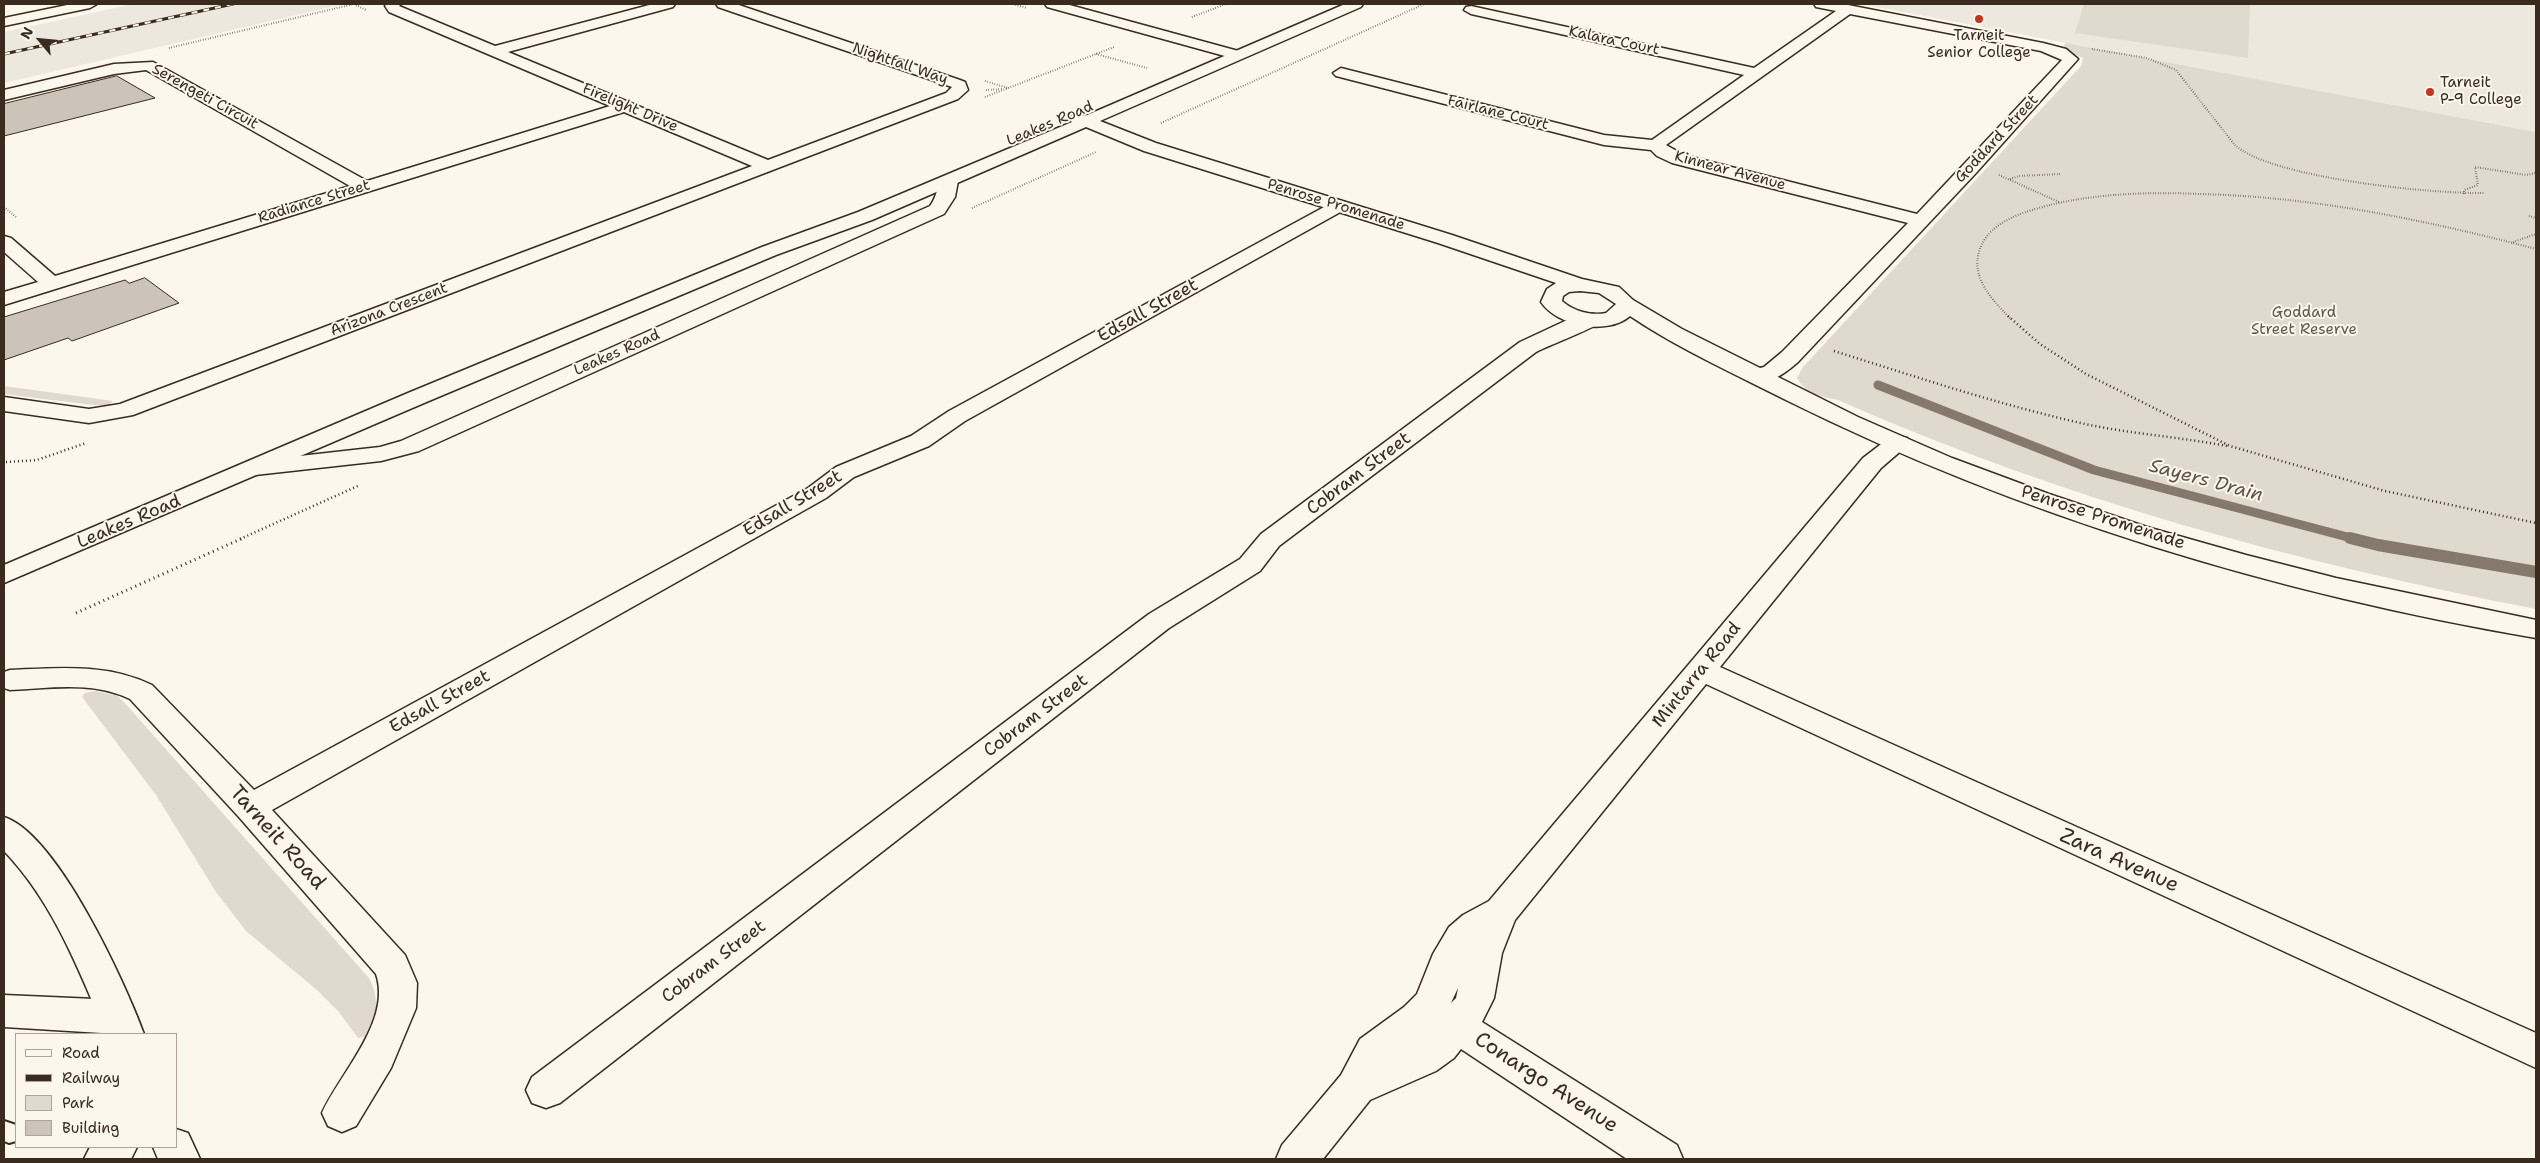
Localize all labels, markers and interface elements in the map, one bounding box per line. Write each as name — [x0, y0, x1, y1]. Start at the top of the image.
marker: Tarneit Senior College — [1973, 13, 1985, 25]
north arrow — [15, 15, 65, 65]
street label: Kalara Court — [1567, 23, 1661, 59]
text: N — [16, 24, 37, 42]
place label: Tarneit Senior College — [1927, 27, 2031, 62]
street label: Nightfall Way — [850, 39, 950, 89]
street label: Serengeti Circuit — [149, 60, 261, 134]
place label: Tarneit P-9 College — [2440, 74, 2522, 109]
street label: Firelight Drive — [580, 80, 680, 136]
marker: Tarneit P-9 College — [2424, 86, 2436, 98]
street label: Goddard Street — [1952, 91, 2042, 187]
street label: Fairlane Court — [1445, 92, 1551, 134]
street label: Leakes Road — [1004, 98, 1096, 150]
street label: Kinnear Avenue — [1672, 148, 1788, 194]
street label: Radiance Street — [256, 176, 372, 228]
street label: Penrose Promenade — [1265, 176, 1407, 234]
street label: Edsall Street — [1094, 275, 1202, 347]
street label: Arizona Crescent — [328, 279, 450, 341]
park label: Goddard Street Reserve — [2251, 304, 2357, 339]
street label: Leakes Road — [571, 326, 663, 380]
street label: Cobram Street — [1303, 428, 1415, 520]
water label: Sayers Drain — [2147, 455, 2265, 507]
street label: Edsall Street — [740, 466, 846, 542]
street label: Penrose Promenade — [2018, 481, 2188, 555]
street label: Leakes Road — [74, 490, 184, 554]
street label: Mintarra Road — [1648, 618, 1746, 732]
street label: Edsall Street — [386, 666, 494, 738]
street label: Cobram Street — [980, 670, 1092, 762]
street label: Tarneit Road — [224, 781, 330, 895]
street label: Zara Avenue — [2056, 824, 2182, 898]
street label: Cobram Street — [658, 916, 770, 1008]
street label: Conargo Avenue — [1469, 1027, 1623, 1139]
legend — [15, 1033, 178, 1148]
text: Road — [62, 1043, 100, 1063]
text: Railway — [62, 1068, 120, 1088]
text: Park — [62, 1093, 94, 1113]
text: Building — [62, 1118, 119, 1138]

